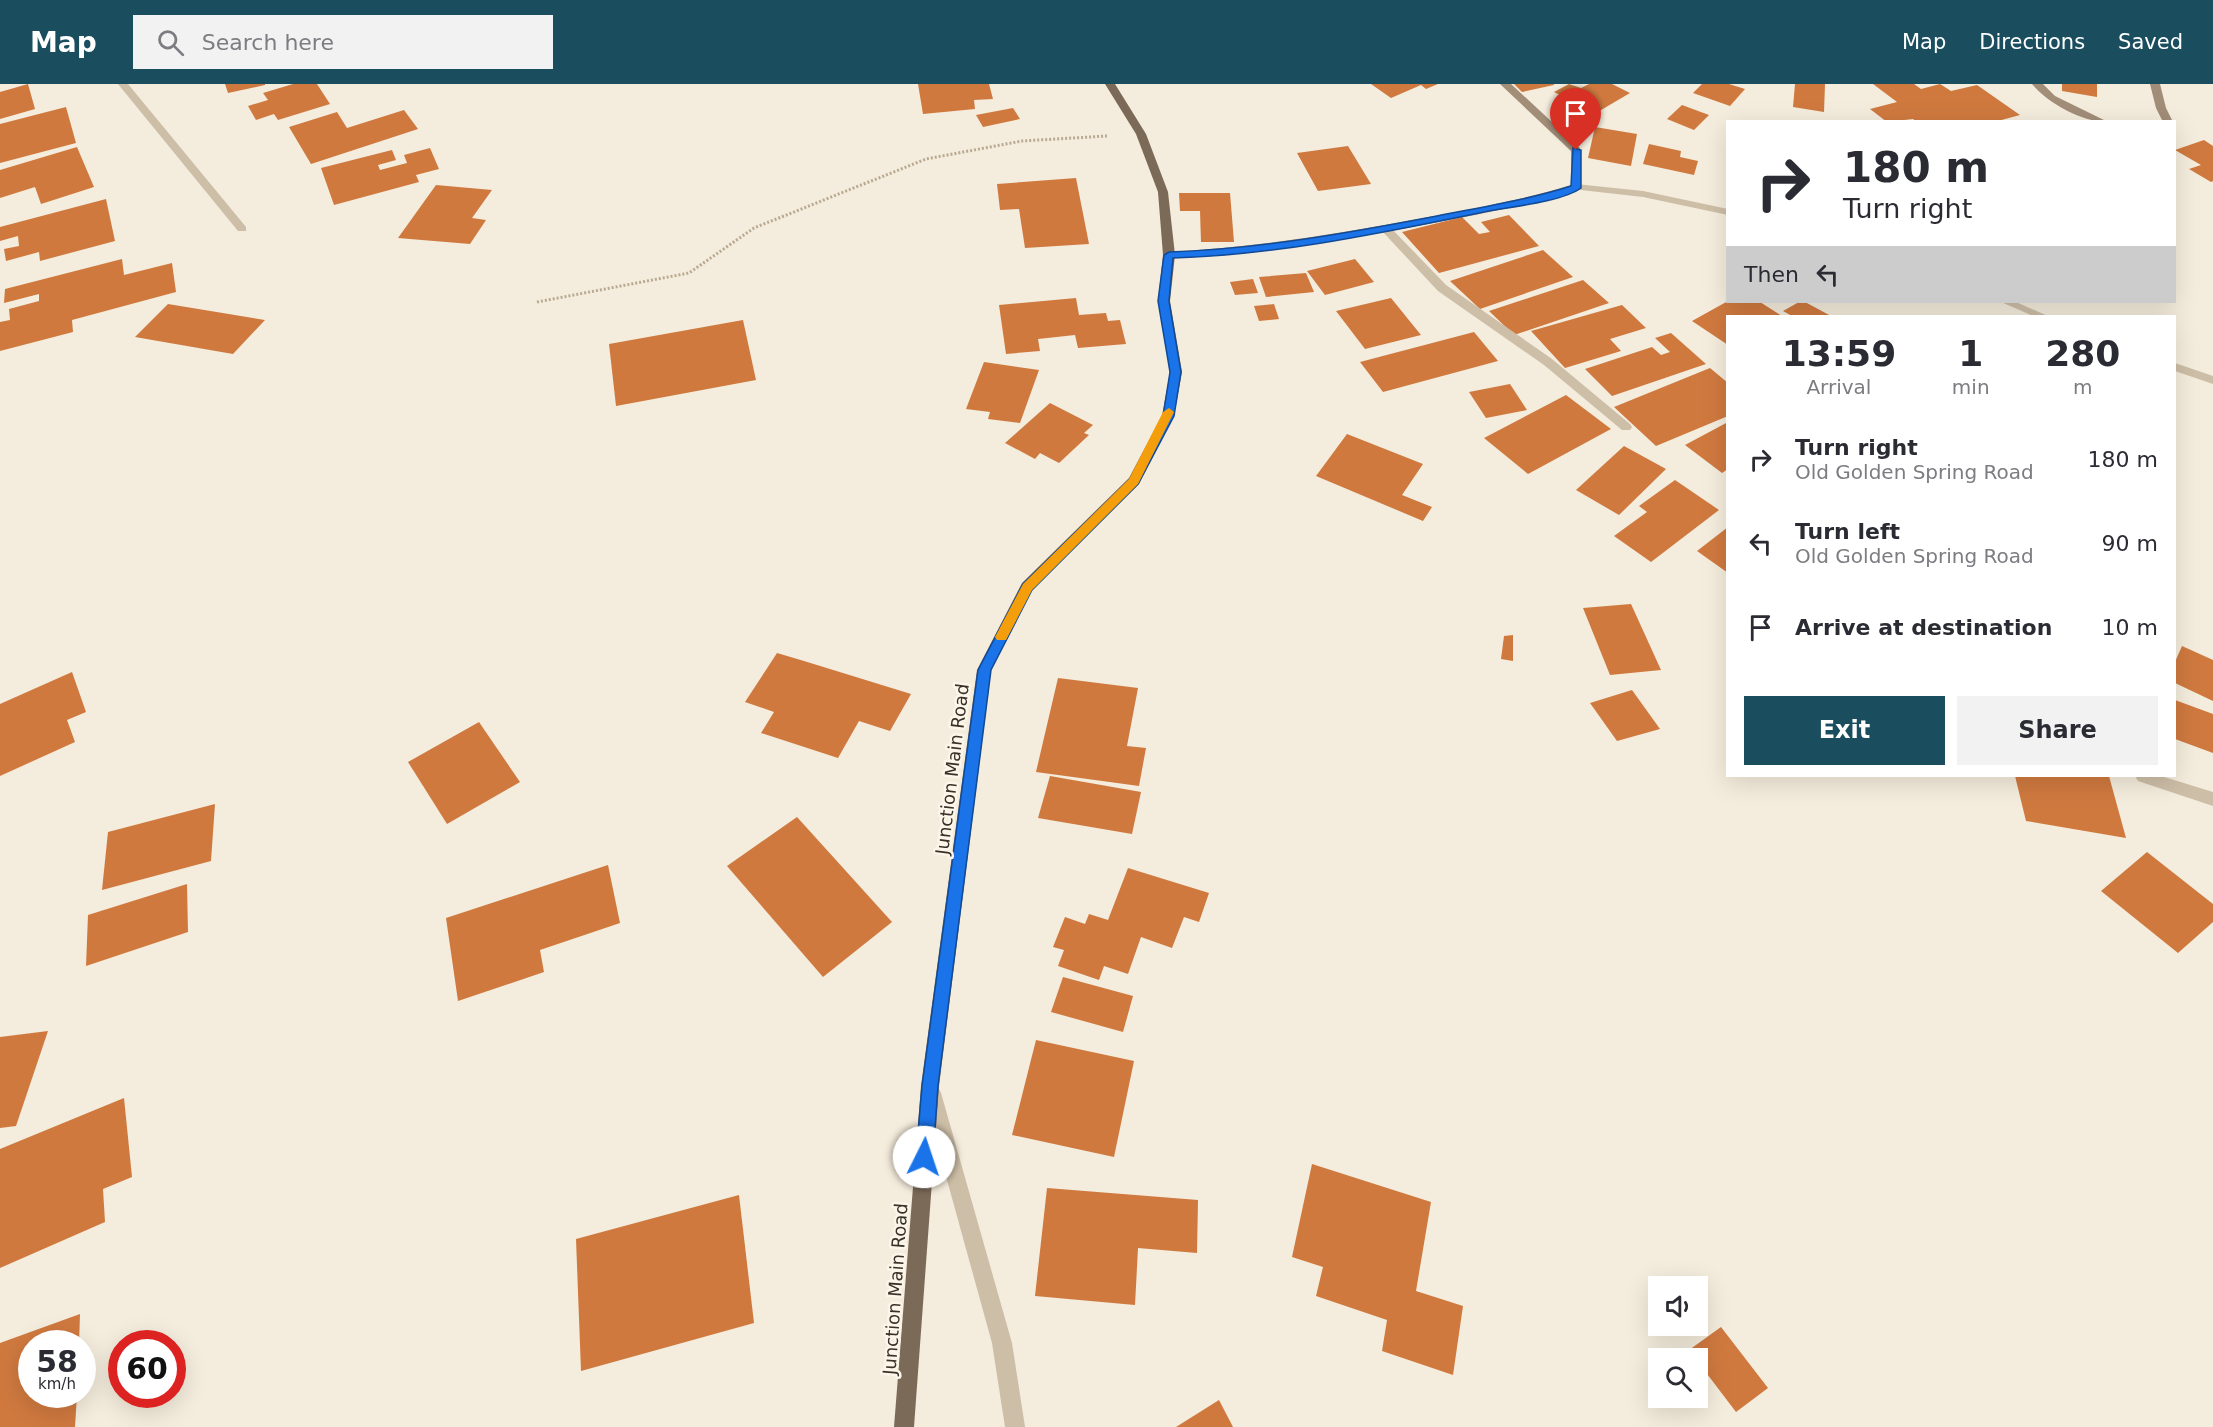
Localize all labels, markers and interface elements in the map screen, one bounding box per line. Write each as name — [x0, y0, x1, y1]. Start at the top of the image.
search box — [133, 15, 553, 69]
text: Map — [30, 26, 97, 59]
icon: search — [154, 26, 187, 59]
text: Search here — [202, 30, 334, 55]
text: Map — [1902, 30, 1946, 54]
text: Directions — [1979, 30, 2085, 54]
text: Saved — [2118, 30, 2183, 54]
pin — [1550, 88, 1601, 150]
icon: arrive — [1559, 97, 1592, 130]
text: 180 m — [1843, 143, 1989, 192]
icon: right — [1744, 144, 1822, 222]
text: Turn right — [1843, 193, 1972, 224]
icon: left — [1811, 258, 1844, 291]
text: Then — [1744, 262, 1799, 287]
text: 13:59 — [1782, 333, 1896, 374]
text: 1 — [1958, 333, 1983, 374]
text: 280 — [2045, 333, 2120, 374]
text: Arrival — [1806, 375, 1871, 399]
text: min — [1952, 375, 1990, 399]
text: m — [2073, 375, 2093, 399]
text: Turn right — [1795, 435, 1918, 460]
icon: right — [1744, 443, 1777, 476]
text: 180 m — [2088, 447, 2158, 472]
text: Old Golden Spring Road — [1795, 460, 2034, 484]
text: Turn left — [1795, 519, 1900, 544]
icon: left — [1744, 527, 1777, 560]
text: 90 m — [2102, 531, 2158, 556]
text: Old Golden Spring Road — [1795, 544, 2034, 568]
icon: arrive — [1744, 611, 1777, 644]
text: Arrive at destination — [1795, 615, 2052, 640]
text: 10 m — [2102, 615, 2158, 640]
street label: Junction Main Road — [931, 682, 973, 857]
button: Exit — [1744, 696, 1945, 765]
button: Share — [1957, 696, 2158, 765]
position arrow — [892, 1125, 956, 1189]
street label: Junction Main Road — [878, 1202, 911, 1377]
map controls — [1648, 1276, 1708, 1408]
button: sound — [1648, 1276, 1708, 1336]
speed limit sign: 60 — [108, 1330, 186, 1408]
text: 58 — [36, 1344, 78, 1379]
button: search — [1648, 1348, 1708, 1408]
text: km/h — [38, 1375, 76, 1393]

